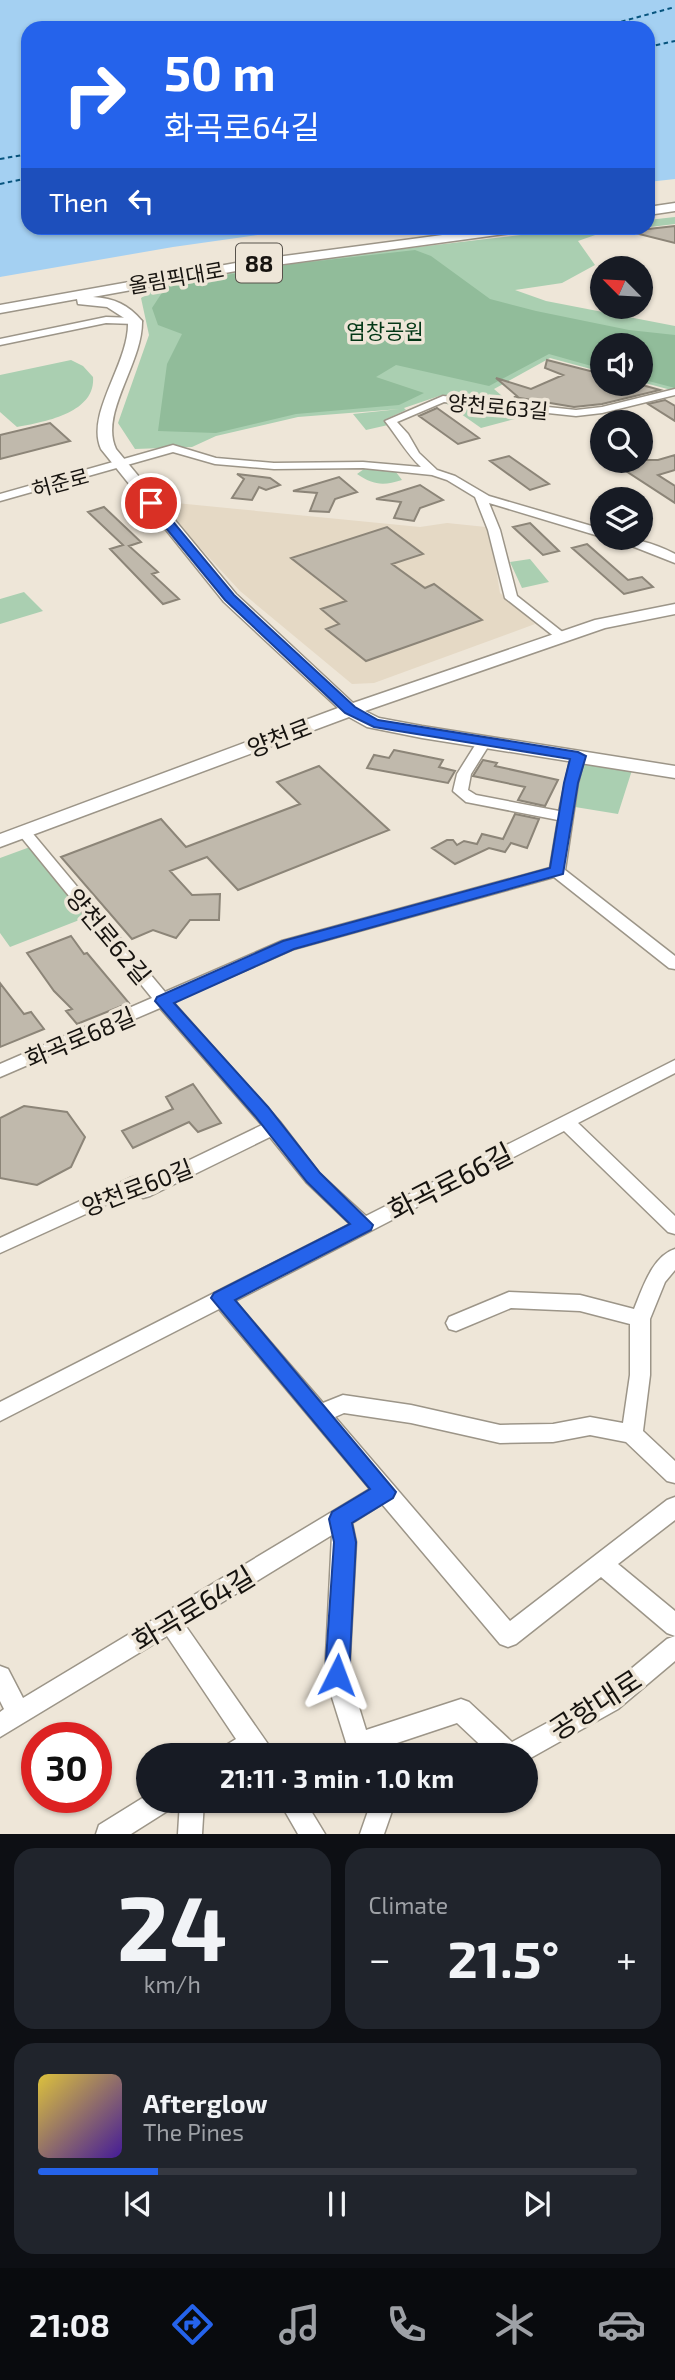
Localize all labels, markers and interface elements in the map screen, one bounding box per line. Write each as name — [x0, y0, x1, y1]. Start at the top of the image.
text: 50 m — [164, 42, 276, 101]
icon: right — [49, 49, 140, 140]
text: 화곡로64길 — [164, 107, 320, 145]
icon: left — [122, 182, 160, 220]
text: Then — [49, 186, 108, 217]
road number: 88 — [236, 244, 282, 282]
street label: 올림픽대로 — [126, 256, 226, 298]
north arrow — [590, 256, 653, 318]
map controls — [590, 256, 653, 550]
park label: 염창공원 — [346, 318, 424, 343]
button: sound — [590, 333, 653, 396]
street label: 양천로63길 — [447, 389, 549, 423]
button: search — [590, 410, 653, 473]
street label: 허준로 — [29, 462, 91, 502]
pin — [121, 473, 181, 533]
icon: arrive — [132, 484, 170, 522]
button: layers — [590, 487, 653, 550]
street label: 양천로 — [243, 712, 315, 762]
street label: 양천로62길 — [61, 882, 157, 990]
street label: 화곡로68길 — [21, 1001, 139, 1073]
street label: 화곡로66길 — [382, 1135, 518, 1227]
street label: 양천로60길 — [77, 1153, 197, 1221]
street label: 화곡로64길 — [126, 1558, 260, 1658]
position arrow — [300, 1638, 374, 1712]
street label: 공항대로 — [543, 1662, 647, 1746]
speed limit sign: 30 — [21, 1722, 112, 1813]
text: 21:11 · 3 min · 1.0 km — [220, 1762, 454, 1793]
text: 24 — [117, 1870, 228, 1979]
text: Climate — [369, 1891, 448, 1919]
text: 21.5° — [447, 1926, 559, 1988]
text: − — [369, 1935, 391, 1981]
text: + — [616, 1935, 637, 1981]
text: km/h — [144, 1970, 201, 1998]
text: Afterglow — [143, 2087, 268, 2118]
text: The Pines — [143, 2118, 244, 2146]
icon: previous — [119, 2185, 157, 2223]
icon: pause — [318, 2185, 356, 2223]
icon: next — [518, 2185, 556, 2223]
icon: directions — [168, 2300, 217, 2349]
icon: music — [275, 2300, 324, 2349]
icon: phone — [382, 2300, 431, 2349]
icon: climate — [490, 2300, 539, 2349]
icon: car — [597, 2300, 646, 2349]
text: 21:08 — [29, 2305, 110, 2343]

